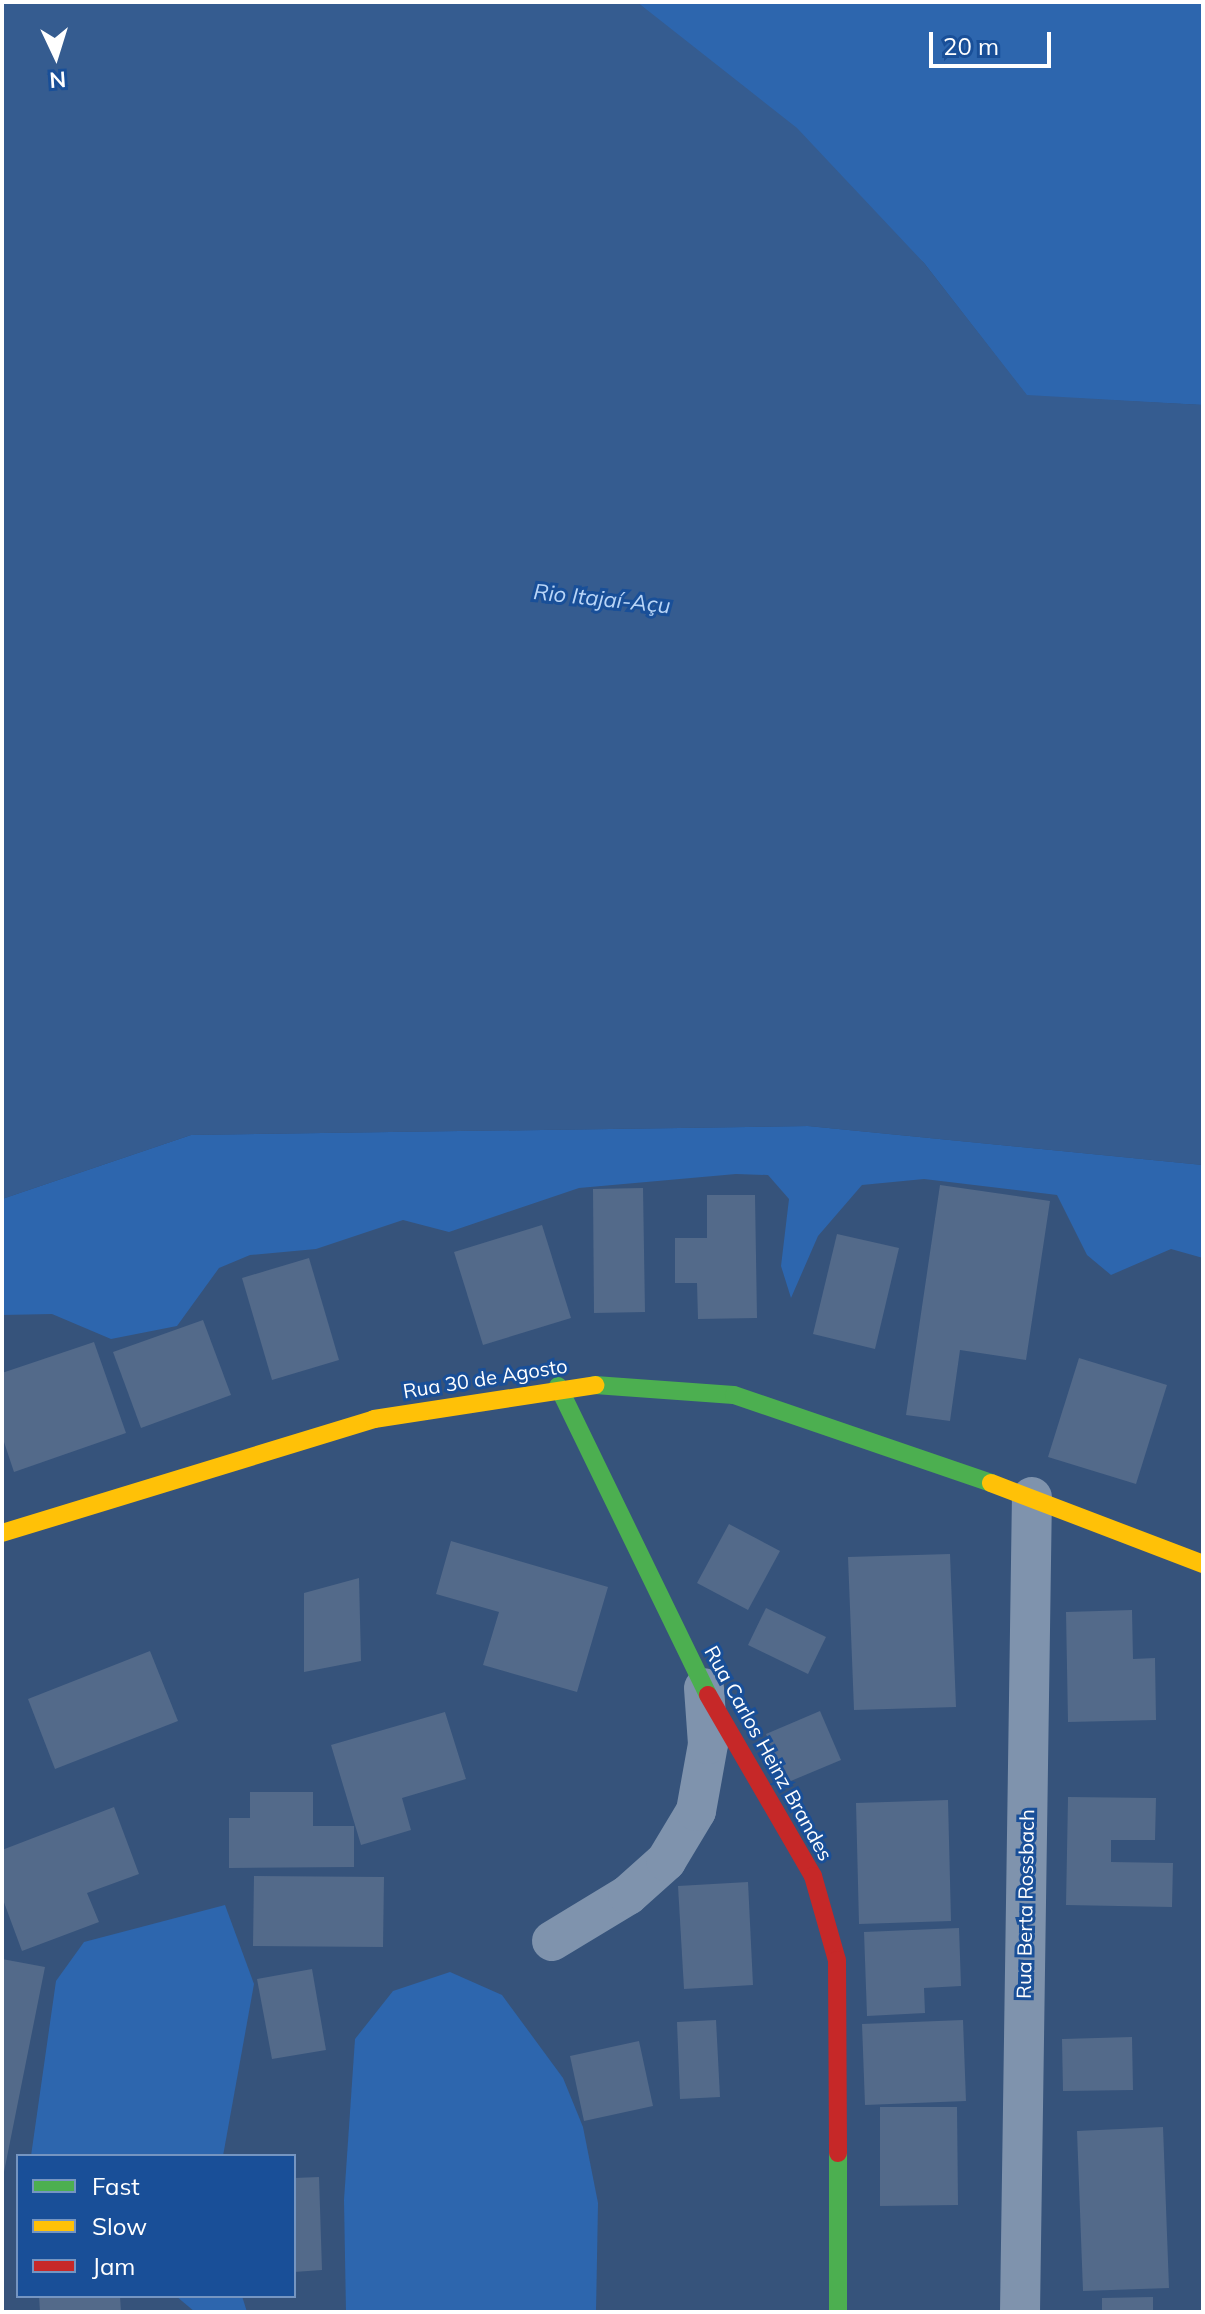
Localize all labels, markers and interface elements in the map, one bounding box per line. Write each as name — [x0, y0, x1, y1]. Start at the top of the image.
north arrow — [16, 16, 96, 96]
scale bar — [933, 16, 1055, 66]
text: 20 m — [943, 31, 999, 61]
text: N — [48, 65, 67, 94]
water label: Rio Itajaí-Açu — [532, 579, 672, 619]
street label: Rua 30 de Agosto — [401, 1353, 569, 1403]
street label: Rua Carlos Heinz Brandes — [700, 1641, 838, 1865]
street label: Rua Berta Rossbach — [1011, 1809, 1039, 1999]
legend — [16, 2154, 296, 2298]
text: Fast — [92, 2171, 140, 2201]
text: Slow — [92, 2211, 147, 2241]
text: Jam — [92, 2251, 135, 2281]

